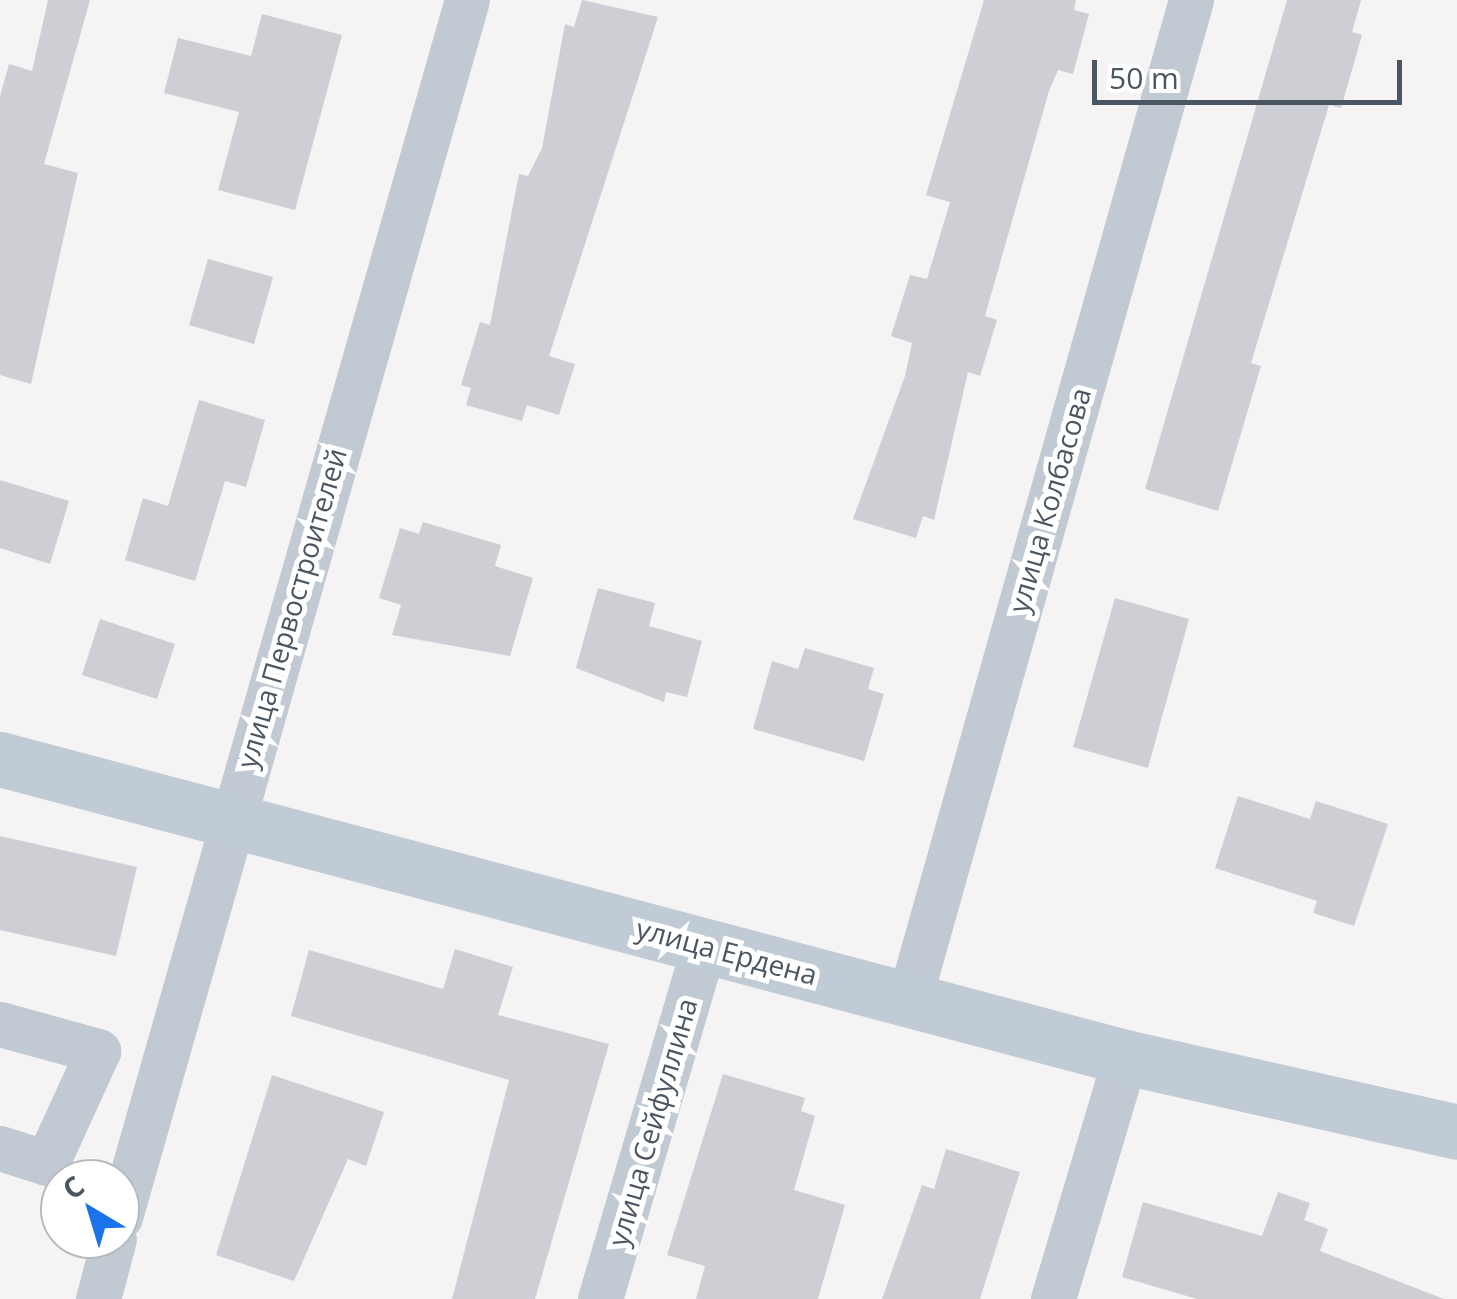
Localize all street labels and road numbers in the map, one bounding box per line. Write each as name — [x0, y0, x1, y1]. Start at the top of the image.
street label: улица Колбасова — [1001, 384, 1097, 616]
street label: улица Первостроителей — [229, 444, 353, 772]
street label: улица Ердена — [633, 911, 821, 991]
street label: улица Сейфуллина — [600, 994, 704, 1250]

